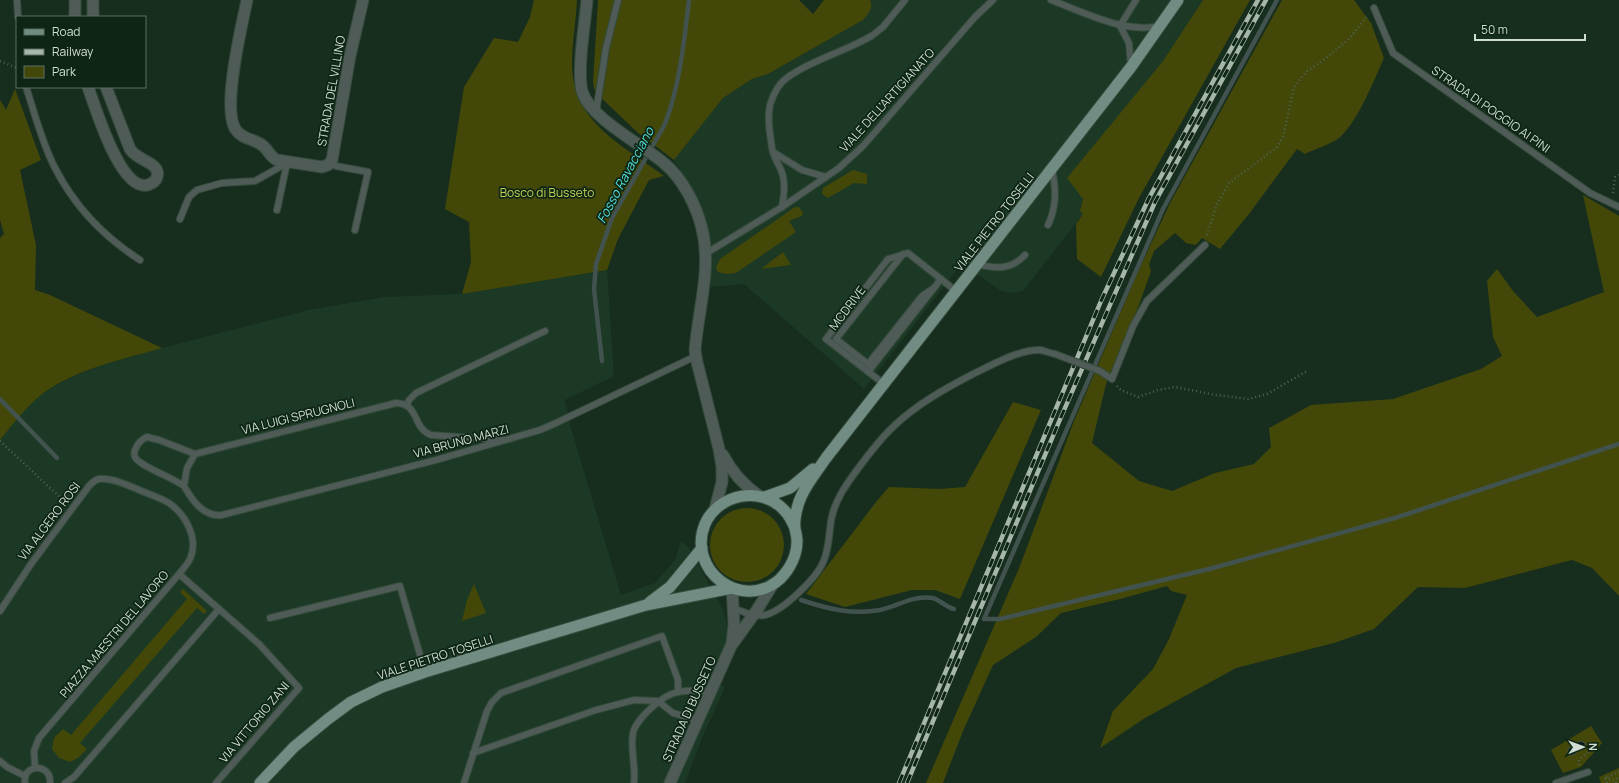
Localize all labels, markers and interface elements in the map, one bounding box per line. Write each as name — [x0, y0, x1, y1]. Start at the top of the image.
legend — [16, 16, 146, 88]
scale bar — [1475, 16, 1585, 42]
text: 50 m — [1481, 21, 1508, 38]
text: Road — [52, 23, 80, 40]
street label: STRADA DEL VILLINO — [313, 34, 349, 148]
text: Railway — [52, 43, 94, 60]
street label: VIALE DELL'ARTIGIANATO — [836, 44, 939, 156]
street label: STRADA DI POGGIO AI PINI — [1428, 61, 1554, 157]
text: Park — [52, 63, 77, 80]
water label: Fosso Ravacciano — [592, 123, 658, 226]
street label: VIALE PIETRO TOSELLI — [950, 169, 1038, 275]
park label: Bosco di Busseto — [500, 184, 594, 201]
street label: MCDRIVE — [825, 282, 869, 334]
street label: VIA LUIGI SPRUGNOLI — [240, 394, 356, 438]
street label: VIA BRUNO MARZI — [411, 420, 511, 462]
street label: VIA ALGERO ROSI — [14, 478, 84, 564]
street label: PIAZZA MAESTRI DEL LAVORO — [56, 566, 173, 701]
street label: VIALE PIETRO TOSELLI — [375, 630, 495, 684]
street label: STRADA DI BUSSETO — [658, 653, 720, 764]
street label: VIA VITTORIO ZANI — [215, 678, 293, 766]
north arrow — [1563, 727, 1603, 767]
text: N — [1586, 743, 1601, 751]

